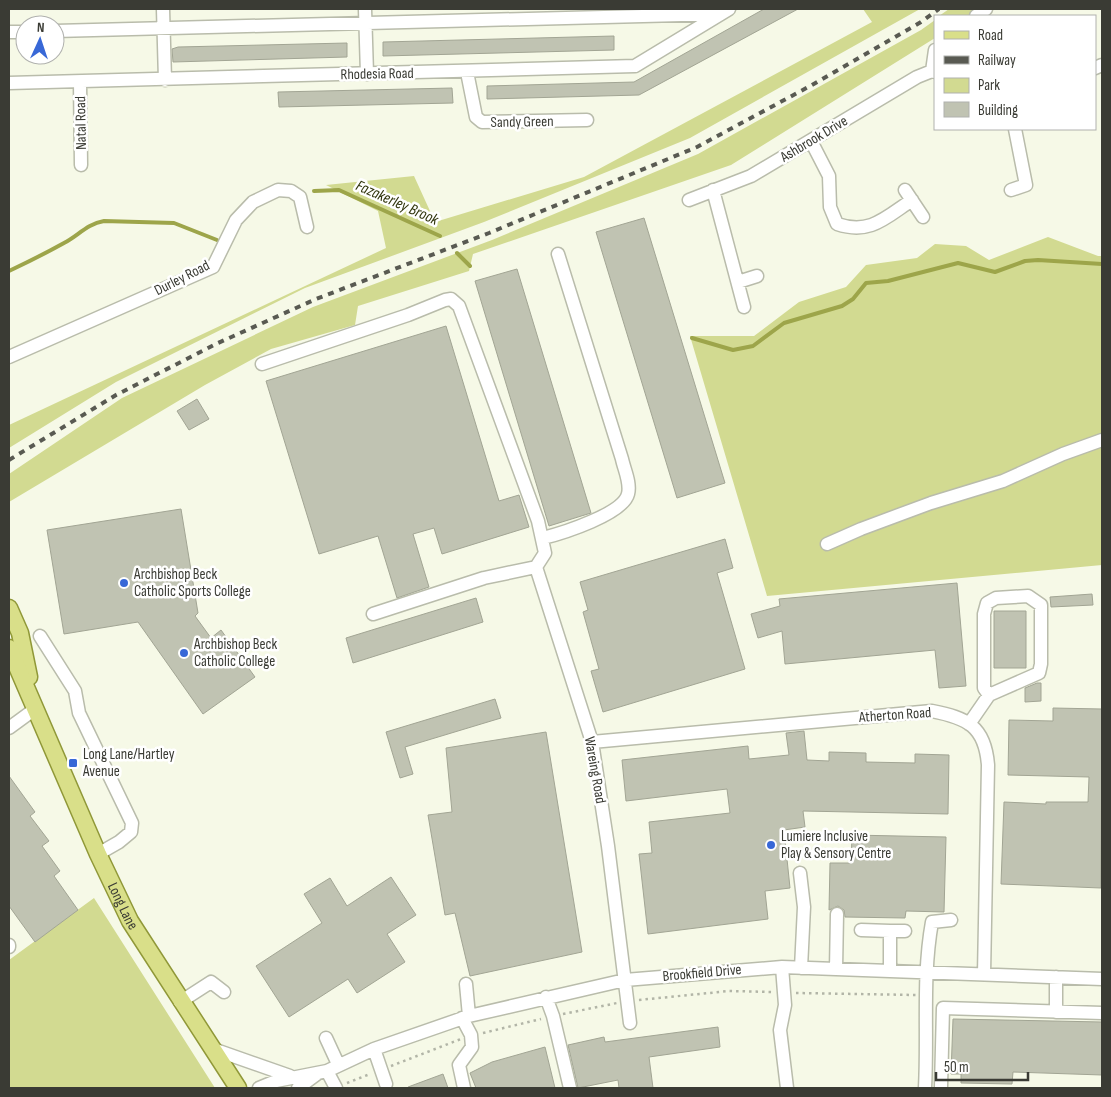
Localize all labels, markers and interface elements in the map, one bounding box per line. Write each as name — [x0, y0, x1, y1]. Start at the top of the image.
north arrow — [15, 15, 65, 65]
legend — [934, 15, 1096, 130]
text: N — [36, 19, 45, 36]
text: Road — [978, 26, 1003, 45]
text: Railway — [978, 51, 1016, 70]
street label: Rhodesia Road — [340, 64, 414, 84]
text: Park — [978, 76, 1000, 95]
street label: Natal Road — [71, 96, 91, 150]
text: Building — [978, 101, 1018, 120]
street label: Ashbrook Drive — [776, 111, 851, 167]
street label: Sandy Green — [490, 112, 554, 132]
water label: Fazakerley Brook — [353, 176, 442, 230]
street label: Durley Road — [151, 256, 213, 300]
place label: Archbishop Beck Catholic Sports College — [133, 565, 251, 601]
marker: Archbishop Beck Catholic Sports College — [118, 577, 130, 589]
place label: Archbishop Beck Catholic College — [193, 635, 278, 671]
marker: Archbishop Beck Catholic College — [178, 647, 190, 659]
street label: Atherton Road — [857, 703, 932, 727]
street label: Wareing Road — [580, 735, 610, 805]
place label: Long Lane/Hartley Avenue — [82, 745, 175, 781]
marker: Long Lane/Hartley Avenue — [67, 757, 79, 769]
place label: Lumiere Inclusive Play & Sensory Centre — [781, 827, 891, 863]
marker: Lumiere Inclusive Play & Sensory Centre — [765, 839, 777, 851]
street label: Long Lane — [103, 879, 143, 933]
street label: Brookfield Drive — [662, 960, 742, 986]
scale bar — [936, 1050, 1028, 1082]
text: 50 m — [944, 1058, 969, 1077]

